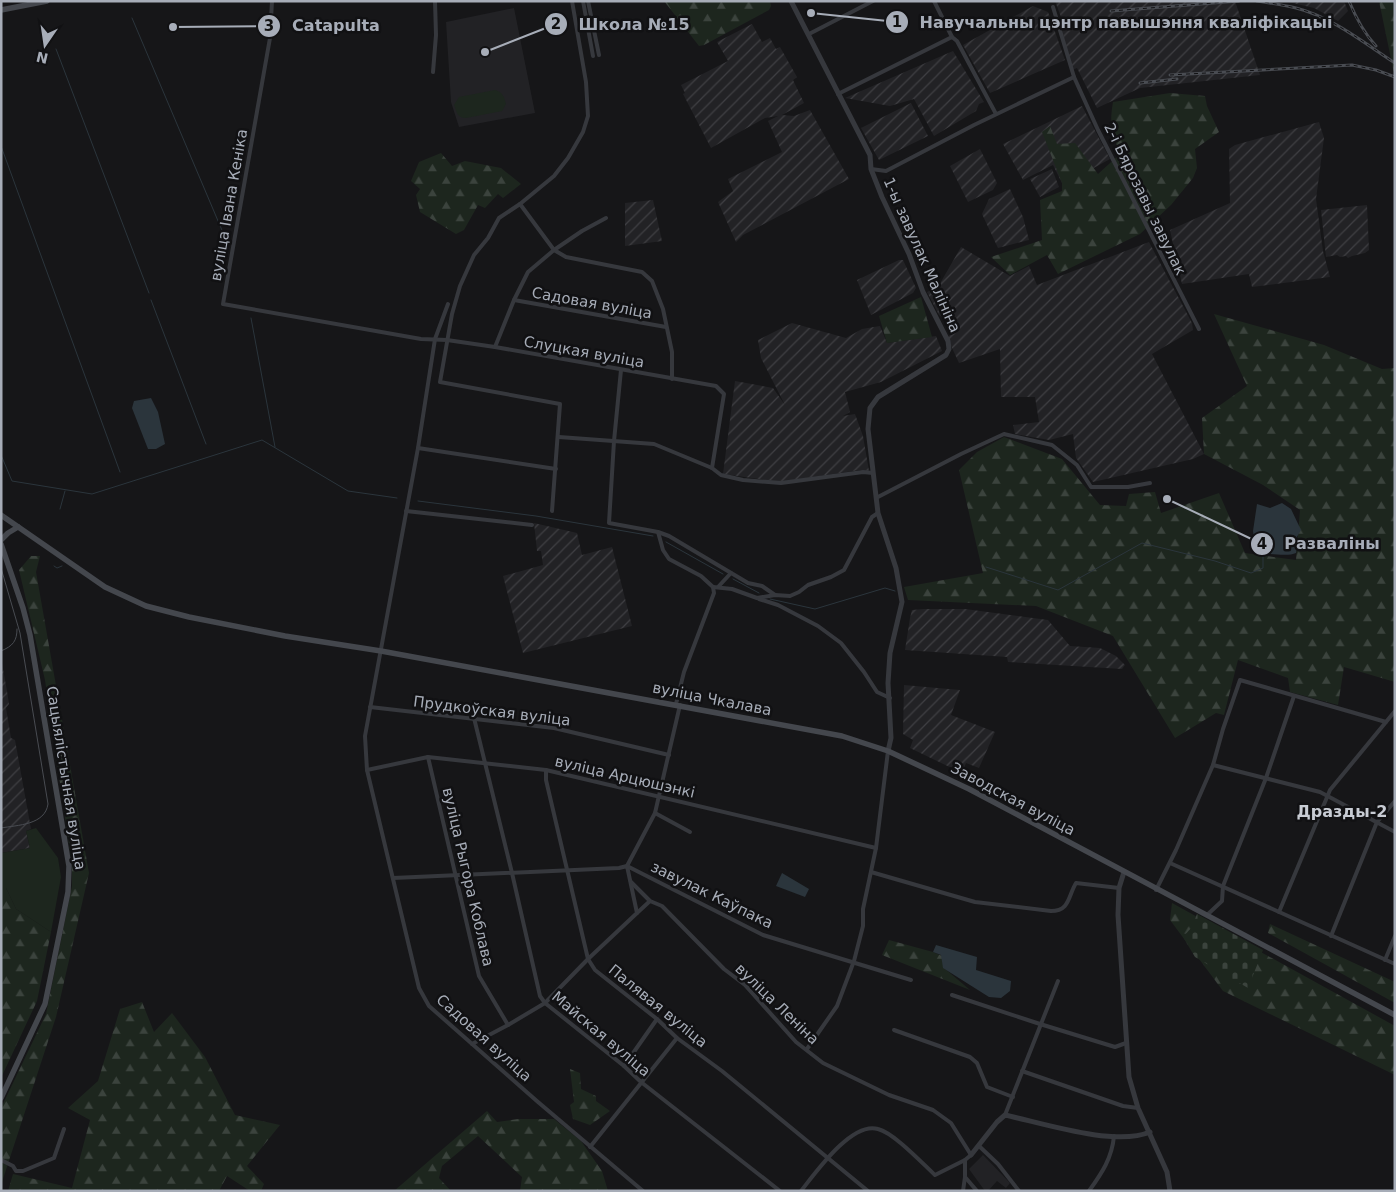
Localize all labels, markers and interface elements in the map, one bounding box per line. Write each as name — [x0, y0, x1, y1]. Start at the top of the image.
callout: Навучальны цэнтр павышэння кваліфікацыі — [885, 6, 1343, 37]
callout: Школа №15 — [544, 9, 700, 40]
callout: Catapulta — [257, 10, 390, 41]
text: 1 — [892, 13, 902, 31]
text: Навучальны цэнтр павышэння кваліфікацыі — [920, 13, 1332, 32]
text: 2 — [551, 15, 561, 33]
text: Школа №15 — [578, 15, 690, 34]
text: Catapulta — [292, 16, 380, 35]
text: 3 — [264, 17, 274, 35]
north arrow — [20, 20, 70, 70]
text: N — [35, 49, 50, 67]
street label: 2-і Бярозавы завулак — [1100, 120, 1190, 278]
street label: вуліца Івана Кеніка — [207, 128, 251, 282]
street label: 1-ы завулак Малініна — [880, 175, 964, 335]
street label: Садовая вуліца — [530, 284, 654, 322]
street label: Слуцкая вуліца — [522, 333, 646, 371]
callout: Разваліны — [1249, 528, 1390, 559]
text: Разваліны — [1284, 534, 1380, 553]
text: 4 — [1257, 535, 1267, 553]
street label: вуліца Чкалава — [651, 679, 773, 719]
street label: Сацыялістычная вуліца — [43, 685, 89, 871]
street label: Прудкоўская вуліца — [412, 692, 572, 730]
street label: вуліца Арцюшэнкі — [553, 752, 697, 802]
street label: Заводская вуліца — [948, 759, 1078, 839]
street label: вуліца Рыгора Коблава — [439, 786, 497, 968]
district label: Дразды-2 — [1297, 802, 1387, 821]
street label: завулак Каўпака — [648, 858, 776, 932]
street label: вуліца Леніна — [731, 960, 823, 1048]
street label: Палявая вуліца — [605, 961, 711, 1051]
street label: Майская вуліца — [548, 988, 654, 1080]
street label: Садовая вуліца — [433, 991, 535, 1085]

